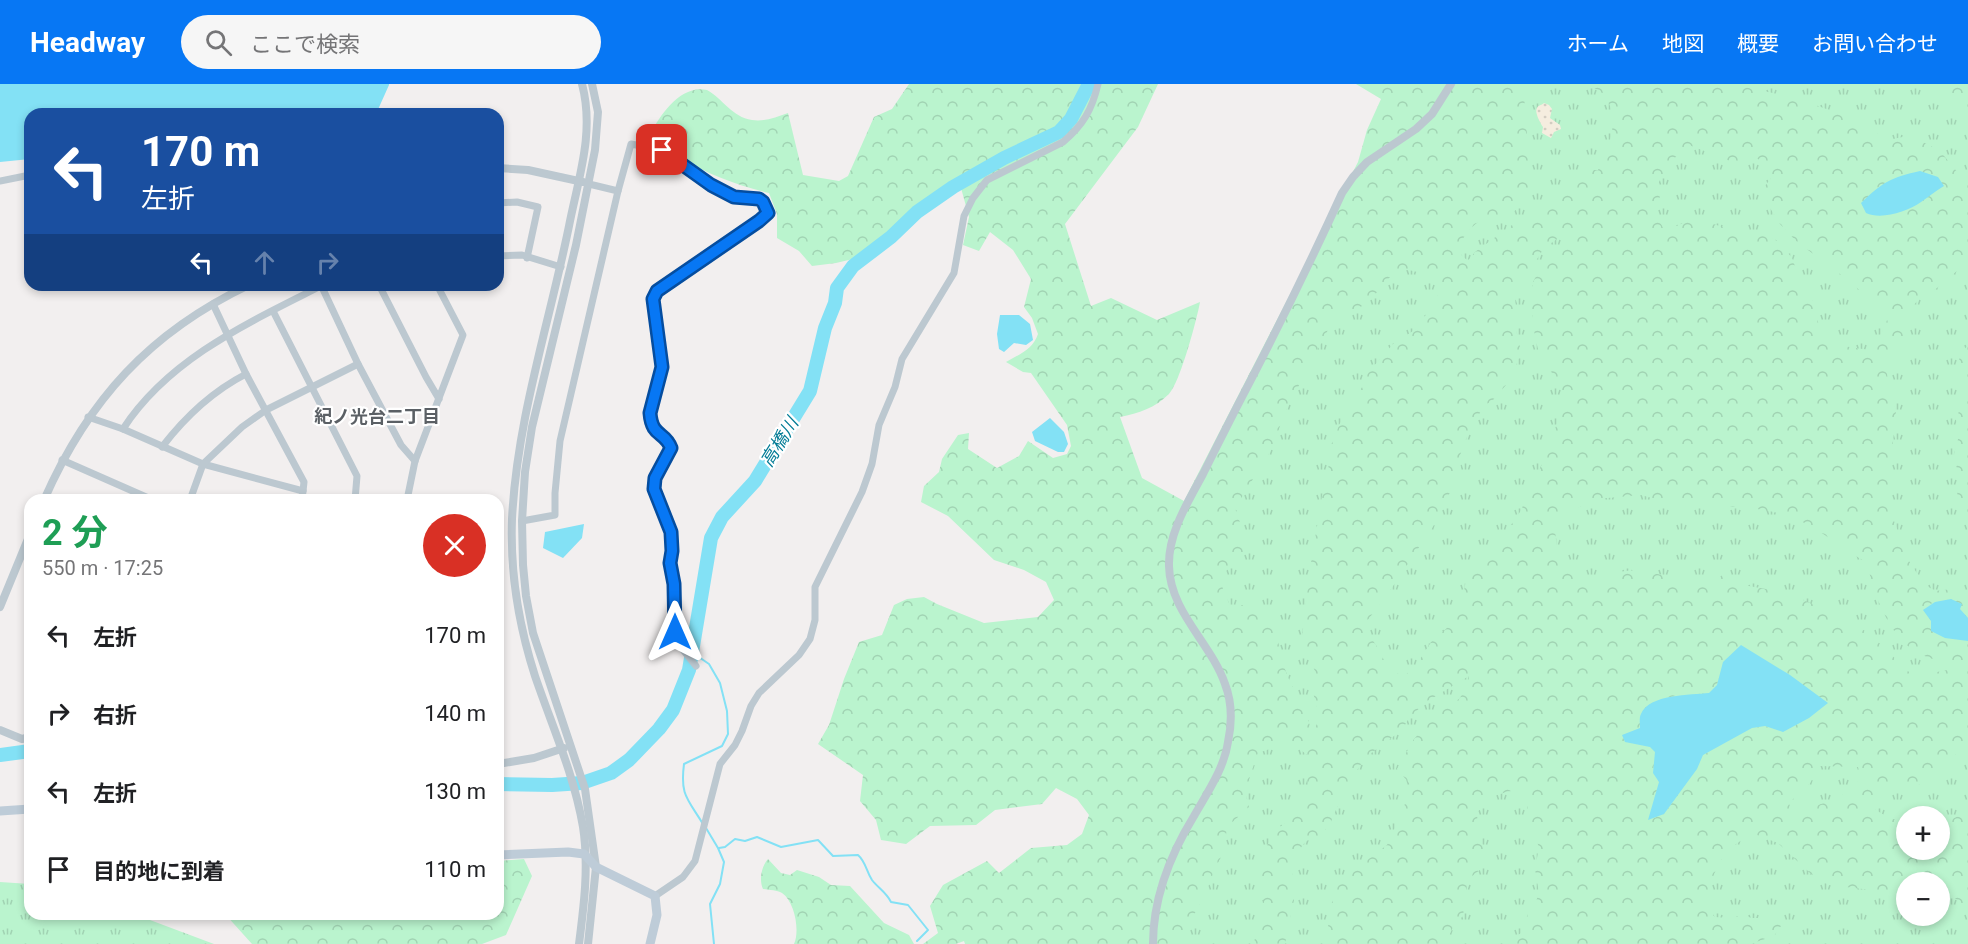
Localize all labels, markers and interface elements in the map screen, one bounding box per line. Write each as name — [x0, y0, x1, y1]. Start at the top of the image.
search box — [181, 15, 601, 69]
text: Headway — [30, 26, 145, 59]
icon: search — [202, 26, 235, 59]
text: ここで検索 — [250, 32, 360, 57]
text: ホーム — [1567, 32, 1629, 56]
text: 地図 — [1662, 32, 1704, 56]
text: 概要 — [1737, 32, 1779, 56]
text: お問い合わせ — [1812, 32, 1938, 56]
pin — [636, 124, 687, 175]
text: 170 m — [141, 127, 260, 176]
icon: left — [42, 132, 120, 210]
icon: arrive — [645, 133, 678, 166]
text: 左折 — [141, 183, 195, 215]
icon: left — [185, 246, 218, 279]
icon: ahead — [248, 246, 281, 279]
icon: right — [311, 246, 344, 279]
district label: 紀ノ光台二丁目 — [314, 406, 440, 427]
water label: 高橋川 — [756, 412, 803, 470]
text: 2 分 — [42, 512, 108, 554]
button: close — [423, 514, 486, 577]
text: 550 m · 17:25 — [42, 556, 163, 580]
position arrow — [643, 600, 707, 664]
icon: left — [42, 619, 75, 652]
text: 170 m — [424, 623, 486, 648]
text: 左折 — [93, 625, 137, 650]
icon: right — [42, 697, 75, 730]
text: 140 m — [424, 701, 486, 726]
text: 右折 — [93, 703, 137, 728]
icon: left — [42, 775, 75, 808]
text: 130 m — [424, 779, 486, 804]
text: 左折 — [93, 781, 137, 806]
map controls — [1896, 806, 1950, 926]
button: + — [1896, 806, 1950, 860]
icon: arrive — [42, 853, 75, 886]
text: 110 m — [424, 857, 486, 882]
text: 目的地に到着 — [93, 859, 225, 884]
button: − — [1896, 872, 1950, 926]

